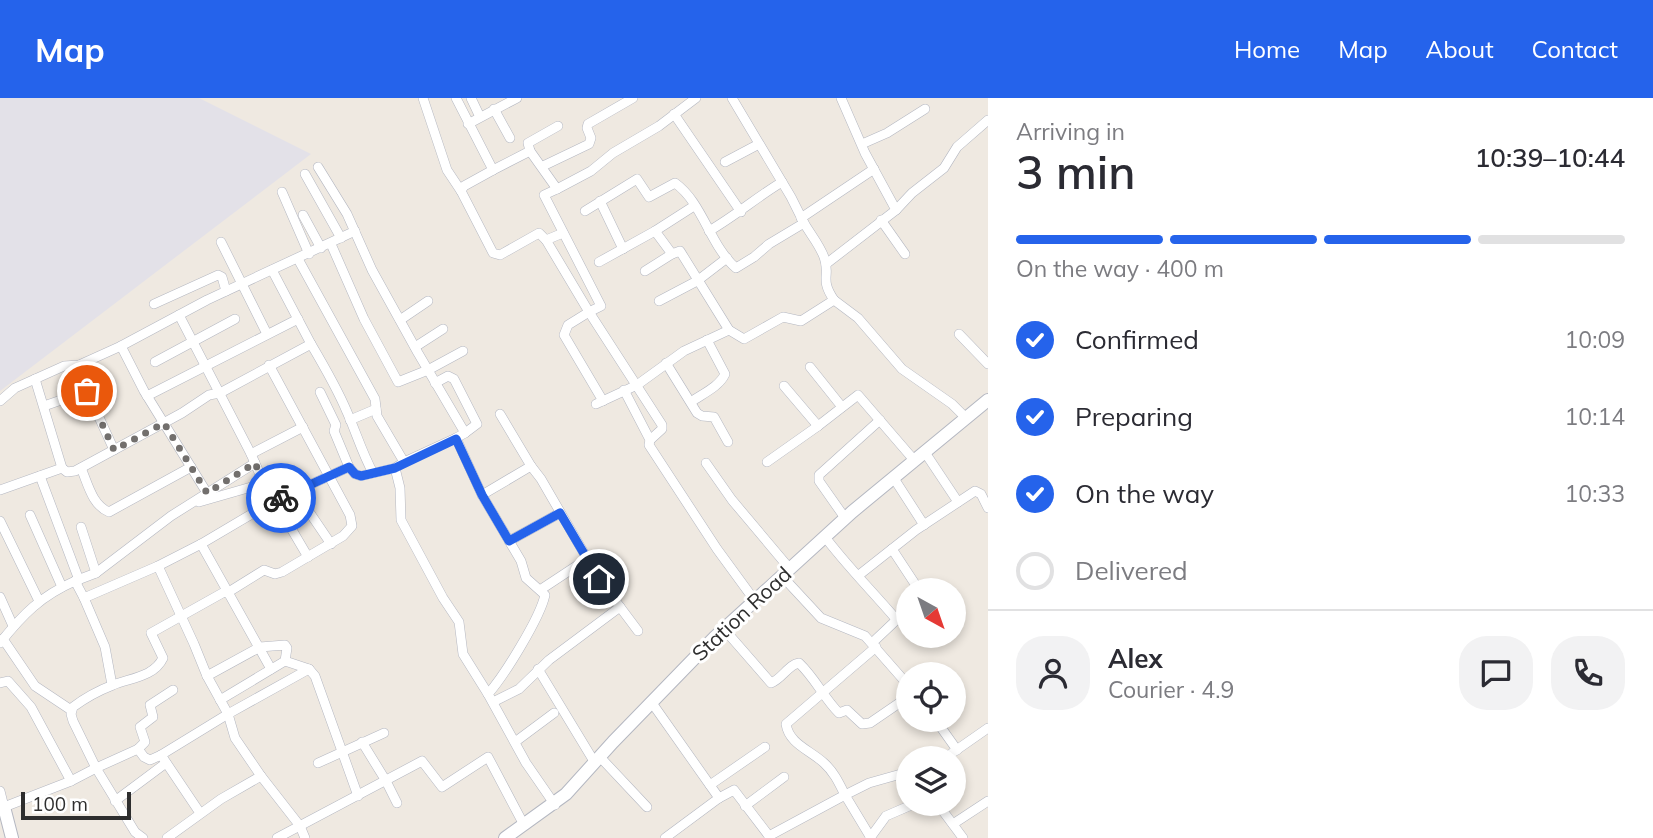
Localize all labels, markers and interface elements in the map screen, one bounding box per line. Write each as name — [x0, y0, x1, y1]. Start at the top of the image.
text: Map — [35, 29, 105, 70]
text: Home — [1234, 34, 1300, 64]
text: Map — [1338, 34, 1388, 64]
text: About — [1426, 34, 1494, 64]
text: Contact — [1532, 34, 1618, 64]
text: Arriving in — [1016, 117, 1125, 146]
text: 10:39–10:44 — [1475, 141, 1625, 174]
text: 3 min — [1016, 143, 1135, 201]
text: On the way · 400 m — [1016, 254, 1224, 283]
icon: check — [1016, 321, 1054, 359]
text: Confirmed — [1075, 323, 1199, 356]
text: 10:09 — [1565, 325, 1625, 354]
pin — [57, 361, 117, 421]
icon: bag — [68, 372, 106, 410]
icon: check — [1016, 398, 1054, 436]
text: Preparing — [1075, 400, 1193, 433]
text: 10:14 — [1565, 402, 1625, 431]
courier — [246, 463, 316, 533]
icon: check — [1016, 475, 1054, 513]
text: On the way — [1075, 477, 1214, 510]
icon: bike — [262, 479, 300, 517]
text: 10:33 — [1565, 479, 1625, 508]
pin — [569, 549, 629, 609]
text: Delivered — [1075, 554, 1188, 587]
icon: home — [580, 560, 618, 598]
street label: Station Road — [686, 561, 796, 666]
north arrow — [896, 578, 966, 648]
map controls — [896, 578, 966, 816]
button: person — [1016, 636, 1090, 710]
button: chat — [1459, 636, 1533, 710]
button: phone — [1551, 636, 1625, 710]
text: Alex — [1108, 642, 1163, 675]
button: locate — [896, 662, 966, 732]
text: Courier · 4.9 — [1108, 675, 1234, 704]
button: layers — [896, 746, 966, 816]
scale bar — [21, 789, 131, 821]
text: 100 m — [32, 792, 88, 816]

